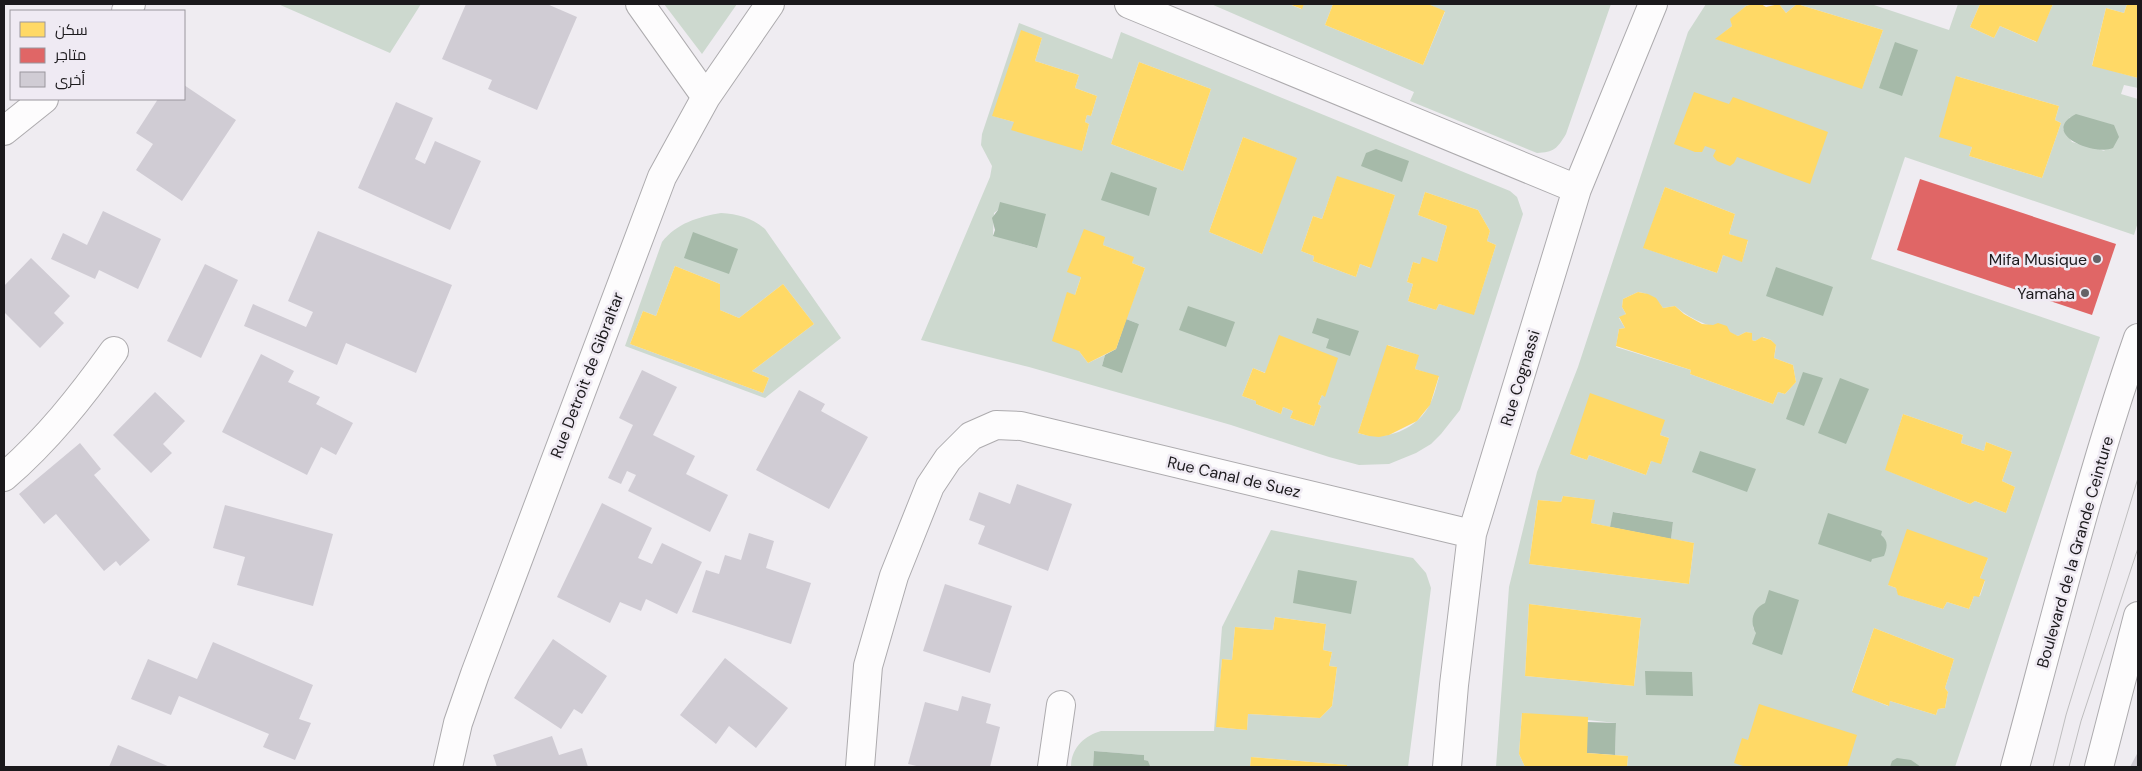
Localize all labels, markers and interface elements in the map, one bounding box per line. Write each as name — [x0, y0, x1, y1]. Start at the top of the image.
legend — [10, 10, 185, 100]
text: سكن — [55, 20, 88, 40]
text: متاجر — [54, 45, 86, 65]
text: أخرى — [55, 70, 85, 90]
place label: Mifa Musique — [1989, 249, 2087, 270]
marker: Mifa Musique — [2091, 253, 2103, 265]
place label: Yamaha — [2017, 283, 2075, 304]
marker: Yamaha — [2079, 287, 2091, 299]
street label: Rue Detroit de Gibraltar — [546, 289, 628, 461]
street label: Rue Cognassi — [1495, 327, 1545, 429]
street label: Boulevard de la Grande Ceinture — [2032, 434, 2118, 670]
street label: Rue Canal de Suez — [1165, 451, 1303, 503]

